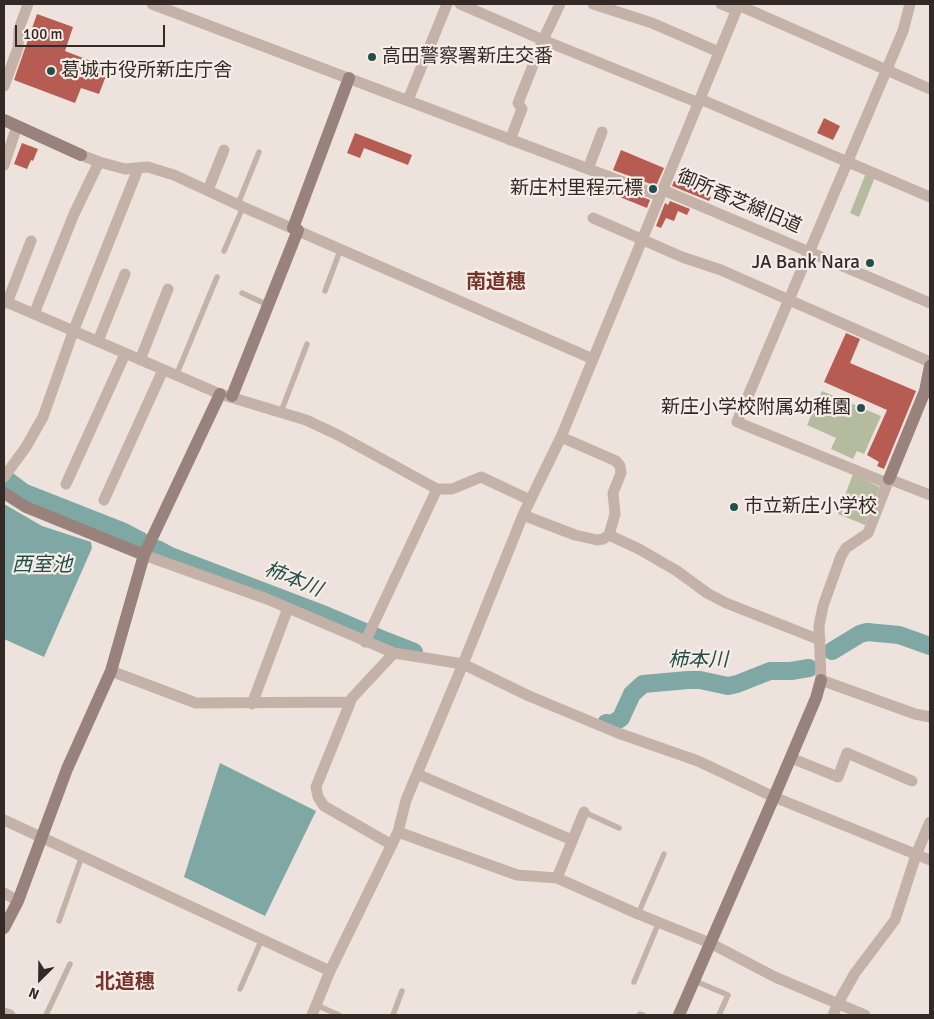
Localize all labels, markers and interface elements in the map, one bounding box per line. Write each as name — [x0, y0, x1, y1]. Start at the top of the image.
scale bar — [18, 15, 168, 47]
text: 100 m — [23, 25, 63, 43]
place label: 高田警察署新庄交番 — [382, 46, 553, 68]
marker: 高田警察署新庄交番 — [366, 51, 378, 63]
place label: 葛城市役所新庄庁舎 — [61, 60, 232, 82]
marker: 葛城市役所新庄庁舎 — [45, 65, 57, 77]
street label: 御所香芝線旧道 — [673, 166, 805, 238]
place label: 新庄村里程元標 — [510, 178, 643, 200]
marker: 新庄村里程元標 — [647, 183, 659, 195]
place label: JA Bank Nara — [752, 252, 860, 274]
marker: JA Bank Nara — [864, 257, 876, 269]
district label: 南道穗 — [466, 271, 526, 295]
place label: 新庄小学校附属幼稚園 — [661, 397, 851, 419]
marker: 新庄小学校附属幼稚園 — [855, 402, 867, 414]
place label: 市立新庄小学校 — [744, 496, 877, 518]
marker: 市立新庄小学校 — [728, 501, 740, 513]
water label: 西室池 — [12, 554, 72, 578]
water label: 柿本川 — [261, 558, 325, 602]
water label: 柿本川 — [668, 649, 728, 673]
north arrow — [15, 954, 65, 1004]
district label: 北道穗 — [95, 971, 155, 995]
text: N — [26, 984, 42, 1003]

